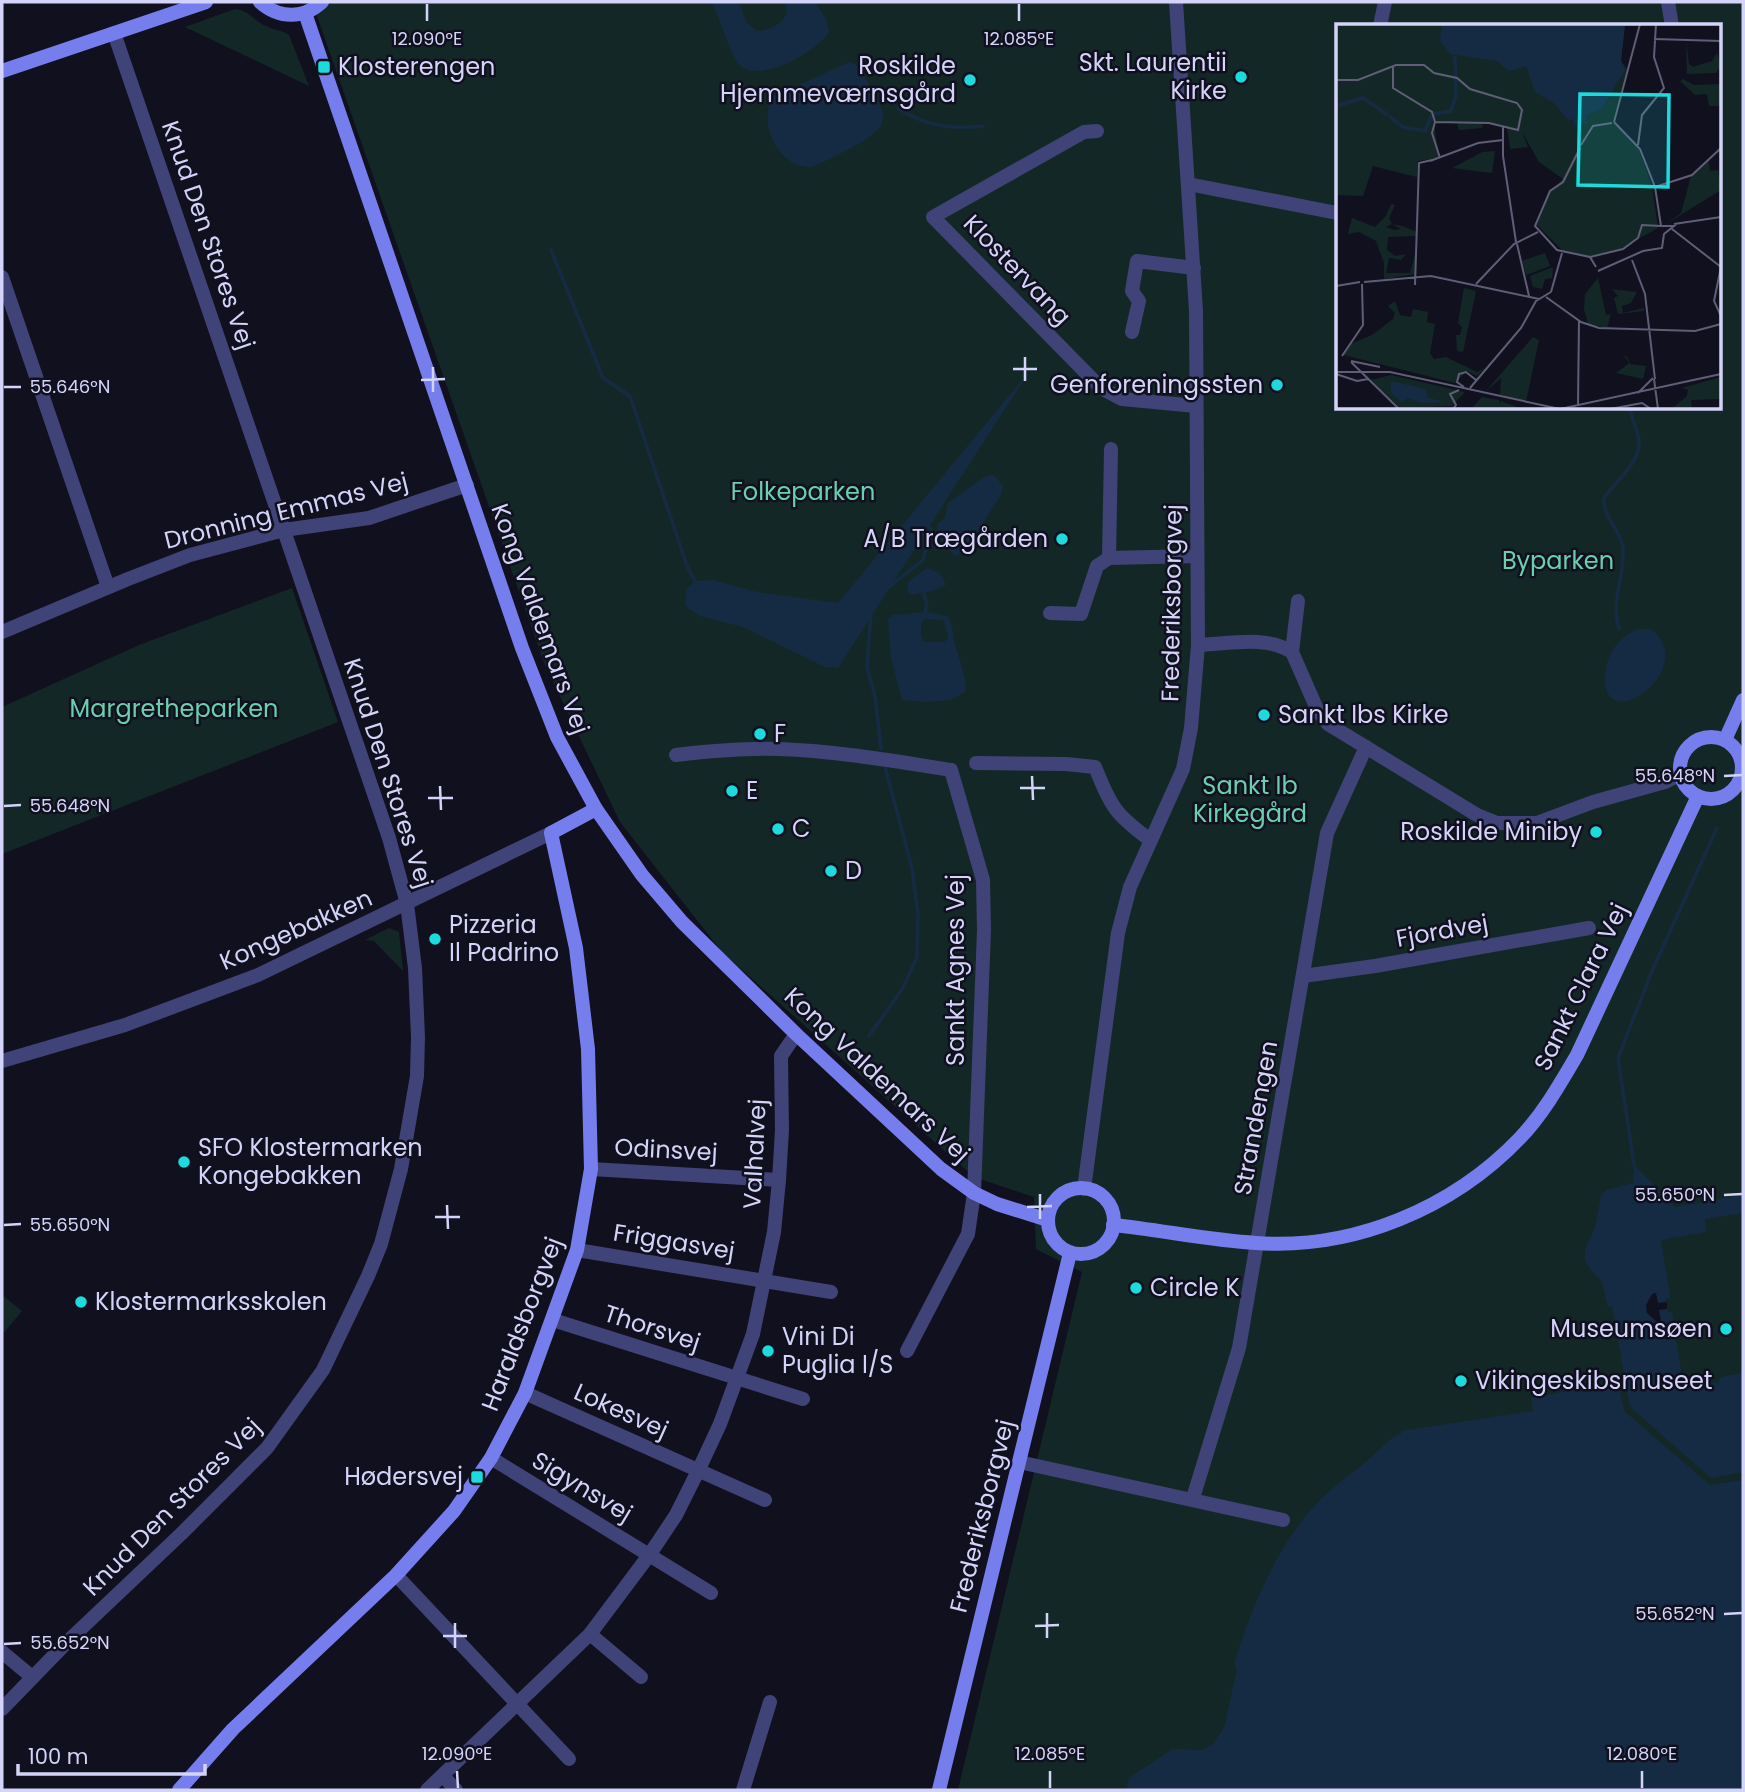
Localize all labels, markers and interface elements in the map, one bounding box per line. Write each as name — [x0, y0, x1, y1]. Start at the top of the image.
inset map — [1336, 24, 1720, 410]
text: 12.090°E — [392, 26, 462, 51]
text: 12.085°E — [984, 26, 1054, 51]
place label: Skt. Laurentii Kirke — [1079, 46, 1227, 107]
place label: Roskilde Hjemmeværnsgård — [720, 49, 956, 110]
place label: Klosterengen — [338, 50, 495, 83]
marker: Klosterengen — [316, 59, 332, 75]
marker: Skt. Laurentii Kirke — [1233, 69, 1249, 85]
marker: Roskilde Hjemmeværnsgård — [962, 72, 978, 88]
street label: Knud Den Stores Vej — [154, 116, 263, 353]
street label: Klostervang — [956, 207, 1079, 332]
place label: Genforeningssten — [1050, 368, 1263, 401]
text: 55.646°N — [30, 374, 110, 399]
marker: Genforeningssten — [1269, 377, 1285, 393]
street label: Dronning Emmas Vej — [161, 464, 411, 557]
park label: Folkeparken — [731, 475, 875, 508]
street label: Kong Valdemars Vej — [483, 499, 598, 739]
street label: Frederiksborgvej — [1153, 504, 1190, 702]
place label: A/B Trægården — [863, 522, 1048, 555]
marker: A/B Trægården — [1054, 531, 1070, 547]
park label: Byparken — [1502, 544, 1614, 577]
street label: Knud Den Stores Vej — [336, 654, 441, 892]
park label: Margretheparken — [70, 692, 278, 725]
place label: Sankt Ibs Kirke — [1278, 698, 1449, 731]
marker: Sankt Ibs Kirke — [1256, 707, 1272, 723]
place label: F — [774, 717, 786, 750]
marker: F — [752, 726, 768, 742]
text: 55.648°N — [1635, 763, 1715, 788]
park label: Sankt Ib Kirkegård — [1193, 769, 1307, 830]
place label: E — [746, 774, 758, 807]
marker: E — [724, 783, 740, 799]
text: 55.648°N — [30, 793, 110, 818]
place label: C — [792, 812, 811, 845]
place label: Roskilde Miniby — [1400, 815, 1582, 848]
marker: C — [770, 821, 786, 837]
marker: Roskilde Miniby — [1588, 824, 1604, 840]
place label: D — [845, 854, 862, 887]
marker: D — [823, 863, 839, 879]
street label: Sankt Agnes Vej — [939, 874, 972, 1066]
street label: Kongebakken — [214, 881, 377, 978]
street label: Sankt Clara Vej — [1526, 898, 1635, 1076]
street label: Fjordvej — [1393, 906, 1491, 955]
place label: Pizzeria Il Padrino — [449, 908, 559, 969]
marker: Pizzeria Il Padrino — [427, 931, 443, 947]
street label: Kong Valdemars Vej — [777, 980, 977, 1170]
street label: Strandengen — [1226, 1038, 1285, 1198]
street label: Valhalvej — [735, 1098, 774, 1210]
street label: Odinsvej — [614, 1130, 718, 1169]
place label: SFO Klostermarken Kongebakken — [198, 1131, 423, 1192]
marker: SFO Klostermarken Kongebakken — [176, 1154, 192, 1170]
text: 55.650°N — [1635, 1182, 1715, 1207]
text: 55.650°N — [30, 1212, 110, 1237]
street label: Friggasvej — [611, 1216, 737, 1267]
street label: Haraldsborgvej — [473, 1232, 570, 1415]
place label: Circle K — [1150, 1271, 1240, 1304]
marker: Circle K — [1128, 1280, 1144, 1296]
place label: Klostermarksskolen — [95, 1285, 327, 1318]
marker: Klostermarksskolen — [73, 1294, 89, 1310]
street label: Thorsvej — [600, 1296, 705, 1359]
place label: Museumsøen — [1550, 1312, 1712, 1345]
place label: Vini Di Puglia I/S — [782, 1320, 893, 1381]
marker: Museumsøen — [1718, 1321, 1734, 1337]
marker: Vini Di Puglia I/S — [760, 1343, 776, 1359]
place label: Vikingeskibsmuseet — [1475, 1364, 1713, 1397]
marker: Vikingeskibsmuseet — [1453, 1373, 1469, 1389]
street label: Lokesvej — [569, 1375, 673, 1446]
street label: Knud Den Stores Vej — [75, 1410, 268, 1603]
street label: Frederiksborgvej — [942, 1416, 1021, 1616]
street label: Sigynsvej — [526, 1444, 639, 1530]
place label: Hødersvej — [344, 1460, 463, 1493]
marker: Hødersvej — [469, 1469, 485, 1485]
text: 55.652°N — [1635, 1601, 1715, 1626]
text: 55.652°N — [30, 1630, 110, 1655]
scale bar — [18, 1732, 205, 1776]
text: 12.090°E — [422, 1741, 492, 1766]
text: 12.085°E — [1015, 1741, 1085, 1766]
text: 12.080°E — [1607, 1741, 1677, 1766]
text: 100 m — [28, 1742, 88, 1771]

